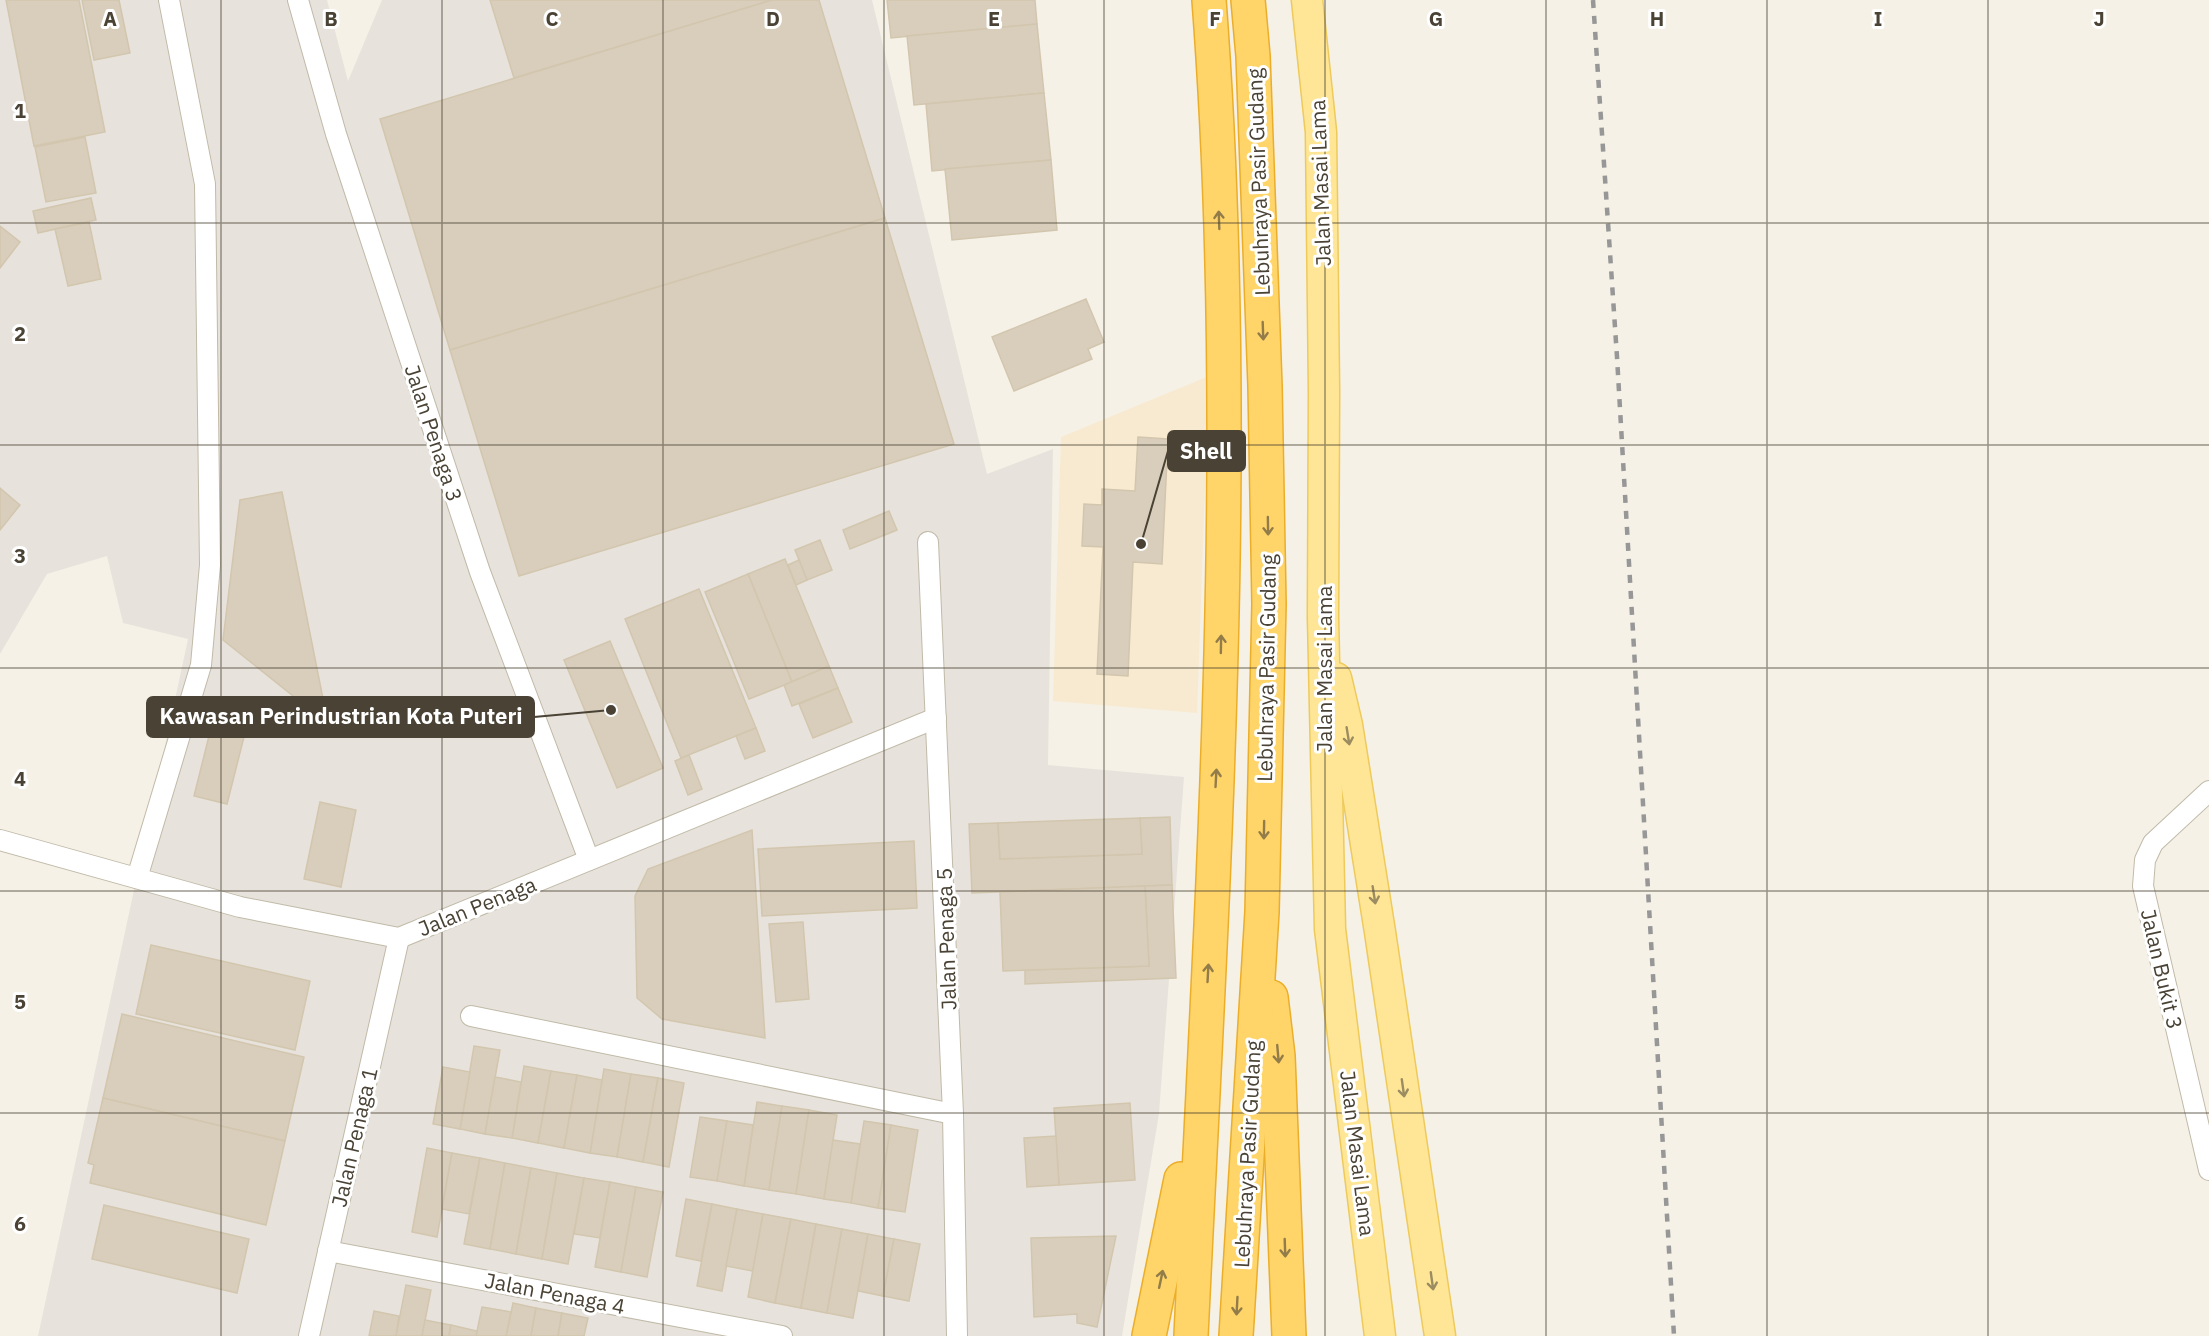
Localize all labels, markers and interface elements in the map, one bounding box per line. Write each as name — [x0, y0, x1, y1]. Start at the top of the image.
text: A — [103, 5, 117, 32]
text: B — [324, 5, 338, 32]
text: C — [545, 5, 559, 32]
text: D — [766, 5, 780, 32]
text: E — [988, 5, 1000, 32]
text: F — [1209, 5, 1221, 32]
text: G — [1429, 5, 1443, 32]
text: H — [1650, 5, 1664, 32]
text: I — [1874, 5, 1882, 32]
text: J — [2093, 5, 2105, 32]
street label: Lebuhraya Pasir Gudang — [1240, 68, 1276, 296]
text: 1 — [14, 97, 26, 124]
street label: Jalan Masai Lama — [1303, 99, 1337, 267]
one-way arrow — [1213, 210, 1225, 230]
text: 2 — [14, 320, 26, 347]
one-way arrow — [1258, 321, 1269, 341]
street label: Jalan Penaga 3 — [399, 361, 469, 505]
callout: Shell — [1168, 431, 1245, 471]
text: Shell — [1180, 436, 1233, 465]
one-way arrow — [1262, 516, 1273, 536]
text: 3 — [14, 542, 26, 569]
street label: Lebuhraya Pasir Gudang — [1250, 554, 1282, 782]
street label: Jalan Masai Lama — [1310, 586, 1338, 752]
one-way arrow — [1215, 634, 1226, 654]
callout: Kawasan Perindustrian Kota Puteri — [147, 697, 534, 737]
text: Kawasan Perindustrian Kota Puteri — [159, 701, 523, 730]
one-way arrow — [1343, 725, 1354, 745]
text: 4 — [14, 765, 26, 792]
one-way arrow — [1211, 768, 1222, 788]
one-way arrow — [1258, 820, 1269, 840]
street label: Jalan Penaga 5 — [930, 867, 962, 1011]
street label: Jalan Penaga — [414, 870, 540, 942]
one-way arrow — [1369, 884, 1380, 904]
street label: Jalan Bukit 3 — [2135, 906, 2189, 1032]
one-way arrow — [1202, 963, 1213, 983]
text: 5 — [14, 988, 26, 1015]
street label: Lebuhraya Pasir Gudang — [1227, 1040, 1267, 1268]
one-way arrow — [1273, 1043, 1284, 1063]
street label: Jalan Penaga 1 — [324, 1064, 384, 1210]
street label: Jalan Masai Lama — [1334, 1068, 1382, 1238]
one-way arrow — [1398, 1077, 1409, 1097]
text: 6 — [14, 1210, 26, 1237]
one-way arrow — [1280, 1238, 1291, 1258]
street label: Jalan Penaga 4 — [482, 1266, 628, 1320]
one-way arrow — [1156, 1269, 1167, 1289]
one-way arrow — [1426, 1270, 1437, 1290]
one-way arrow — [1232, 1295, 1243, 1315]

